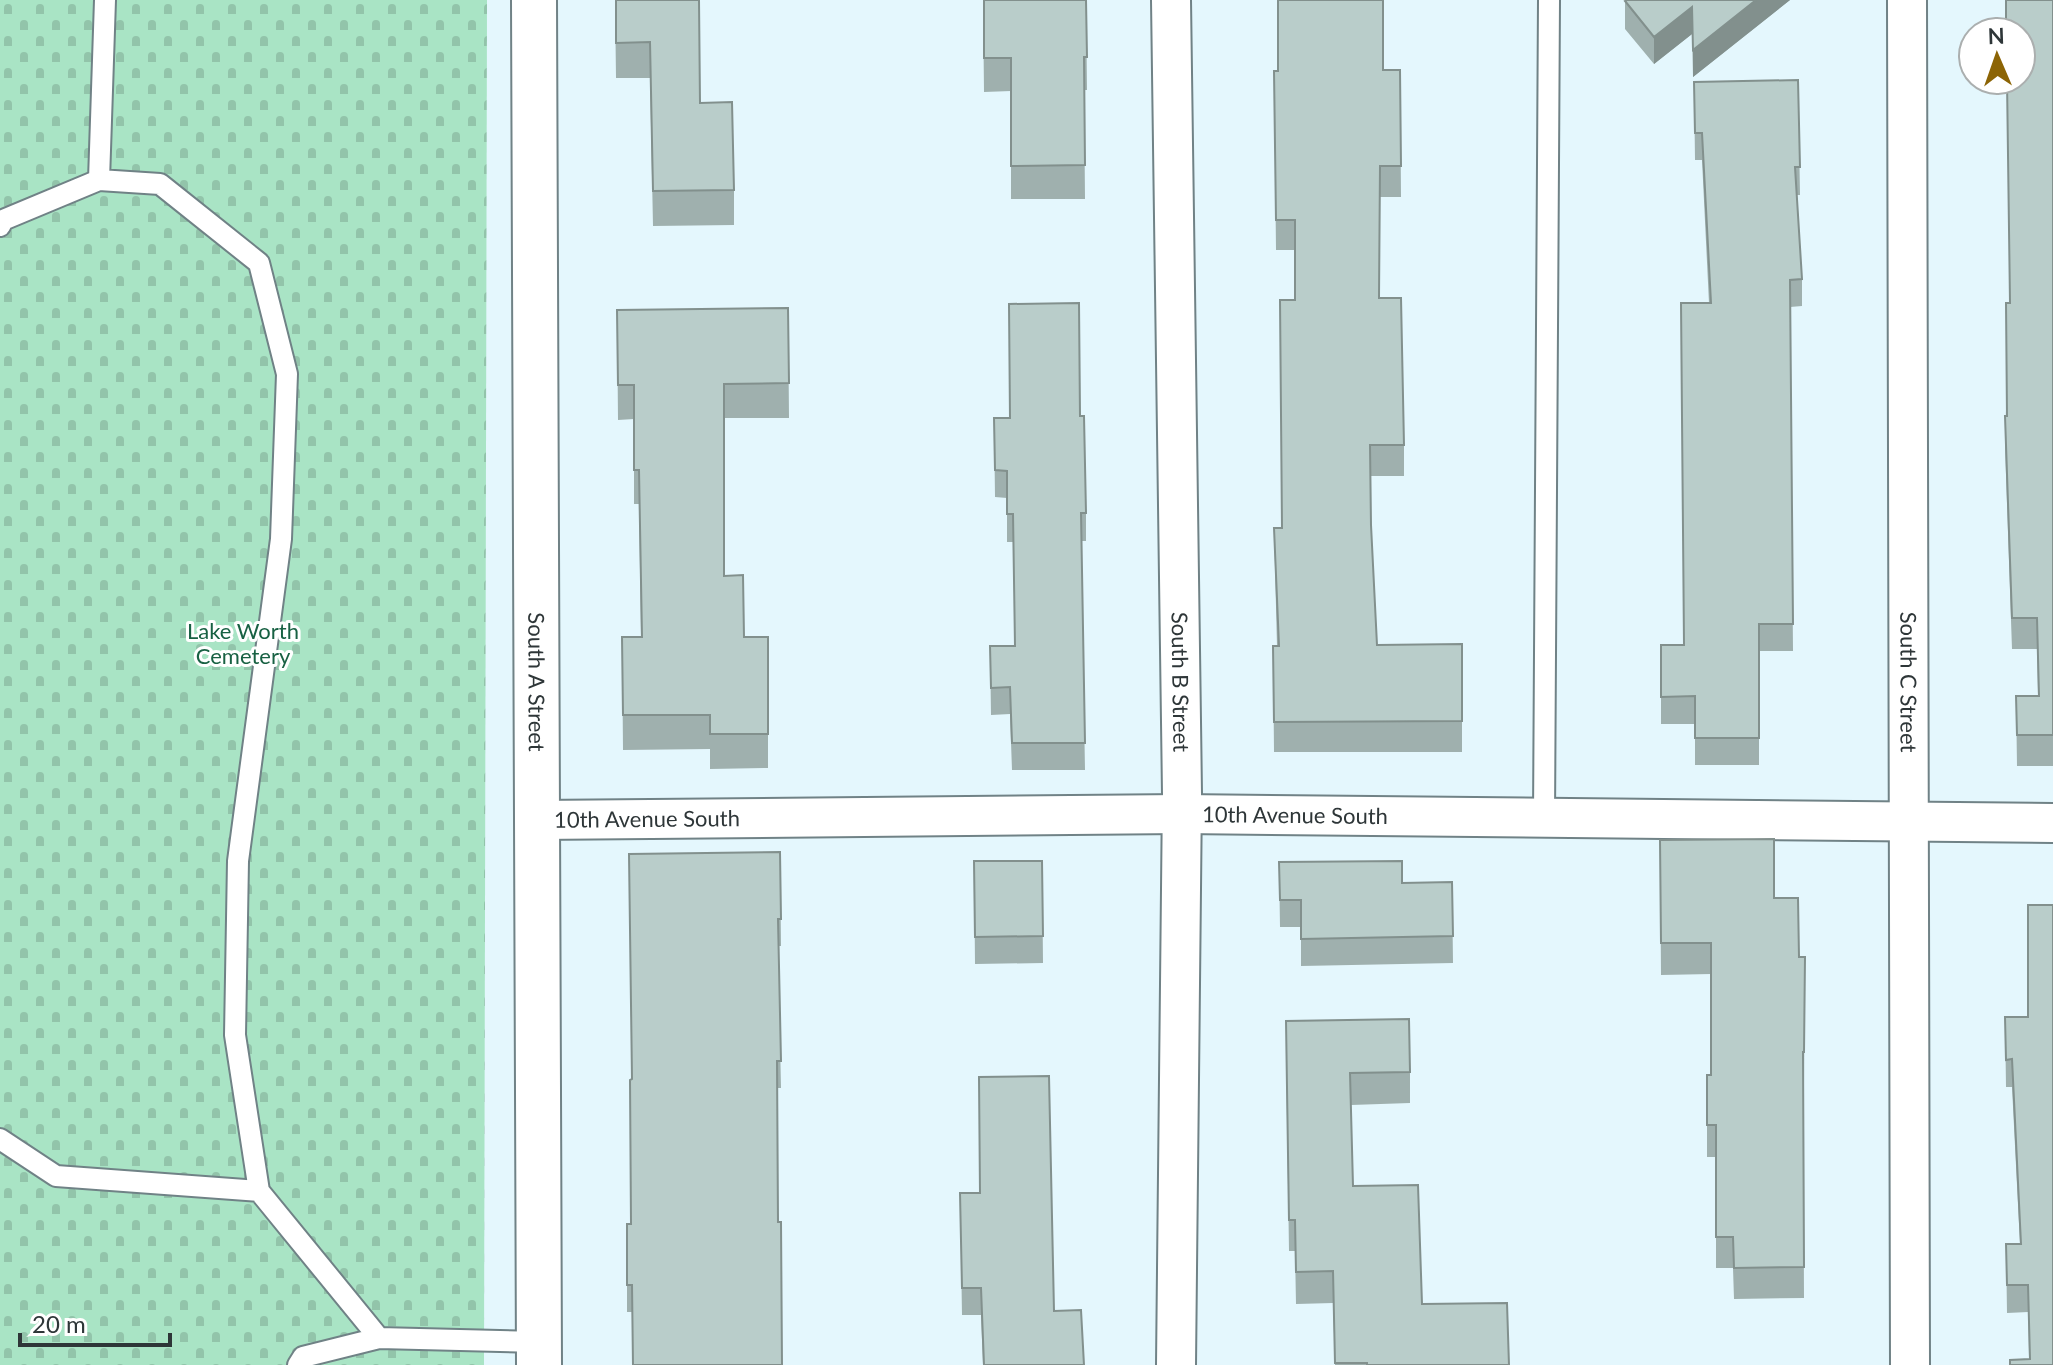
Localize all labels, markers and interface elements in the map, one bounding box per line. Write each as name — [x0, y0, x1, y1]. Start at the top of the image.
north arrow — [1957, 16, 2037, 96]
text: N — [1987, 22, 2005, 49]
street label: South A Street — [523, 612, 551, 752]
street label: South B Street — [1166, 612, 1195, 752]
street label: South C Street — [1895, 612, 1923, 753]
park label: Lake Worth Cemetery — [187, 617, 299, 669]
street label: 10th Avenue South — [1202, 800, 1388, 829]
street label: 10th Avenue South — [554, 804, 740, 833]
scale bar — [20, 1297, 170, 1347]
text: 20 m — [32, 1309, 86, 1338]

